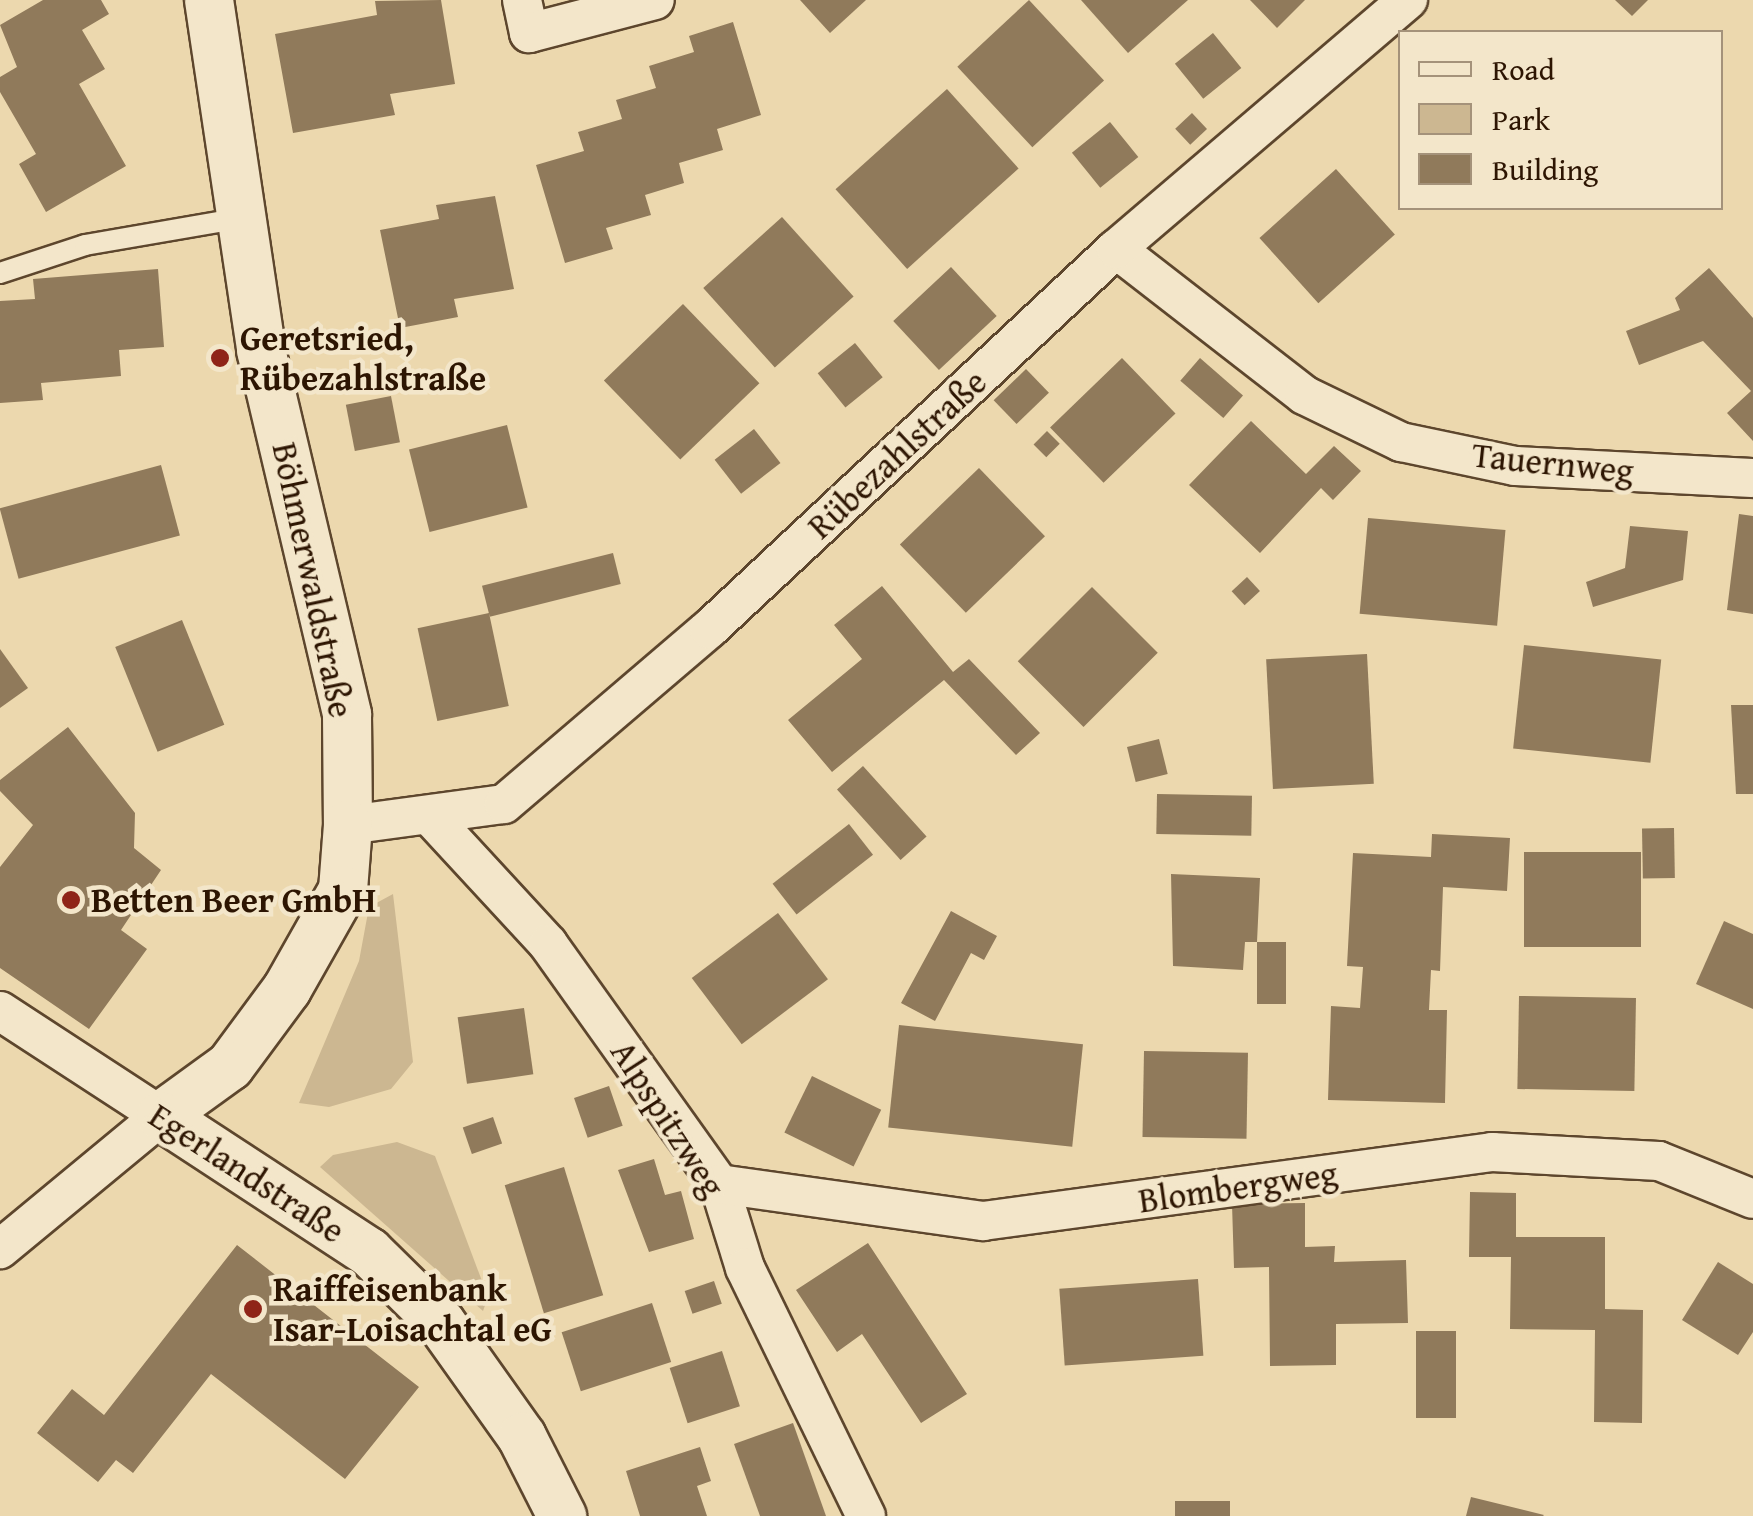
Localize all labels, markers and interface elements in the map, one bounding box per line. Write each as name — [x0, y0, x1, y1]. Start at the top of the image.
legend — [1398, 30, 1723, 210]
text: Road — [1492, 47, 1555, 91]
text: Park — [1492, 97, 1550, 141]
text: Building — [1492, 147, 1598, 191]
place label: Geretsried, Rübezahlstraße — [240, 317, 486, 399]
marker: Geretsried, Rübezahlstraße — [209, 347, 231, 369]
street label: Rübezahlstraße — [799, 361, 995, 547]
street label: Tauernweg — [1470, 434, 1636, 492]
street label: Böhmerwaldstraße — [263, 439, 363, 721]
place label: Betten Beer GmbH — [91, 879, 376, 921]
marker: Betten Beer GmbH — [60, 889, 82, 911]
street label: Alpspitzweg — [602, 1033, 734, 1205]
street label: Egerlandstraße — [141, 1094, 353, 1252]
street label: Blombergweg — [1136, 1152, 1340, 1222]
place label: Raiffeisenbank Isar-Loisachtal eG — [273, 1268, 552, 1350]
marker: Raiffeisenbank Isar-Loisachtal eG — [242, 1298, 264, 1320]

